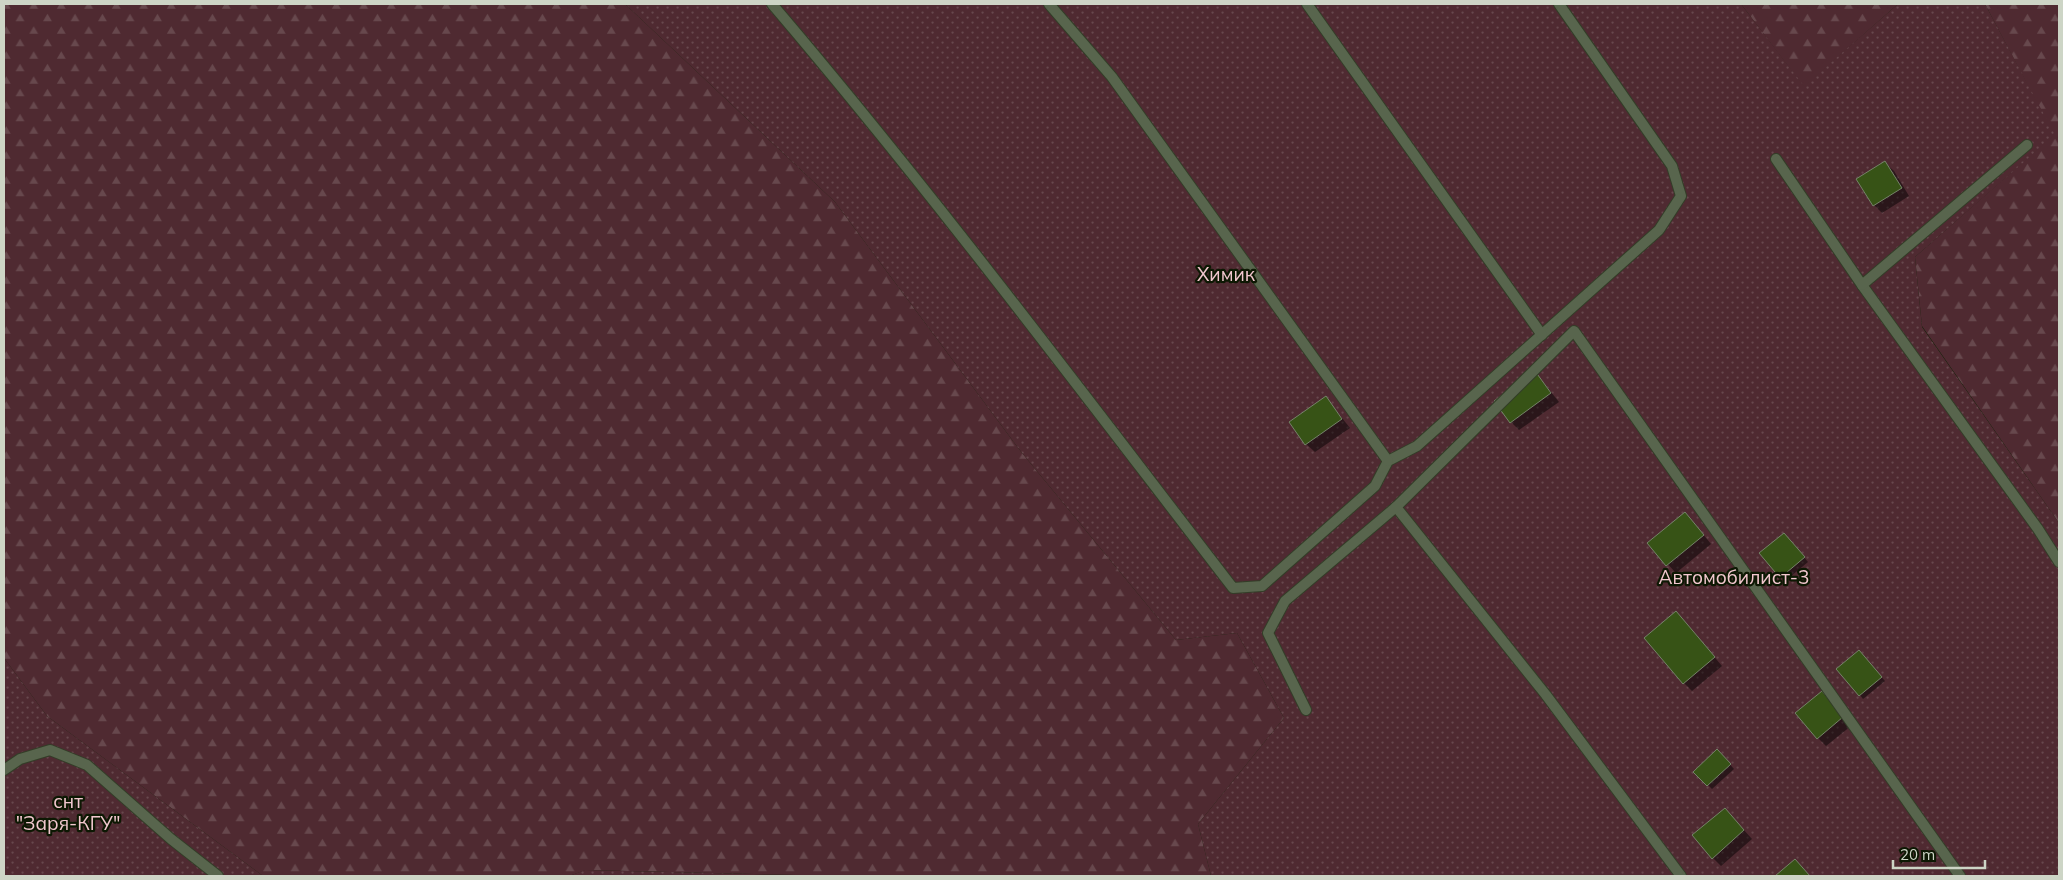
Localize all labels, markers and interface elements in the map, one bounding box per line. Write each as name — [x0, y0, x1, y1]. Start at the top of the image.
park label: Химик — [1197, 262, 1256, 286]
park label: Автомобилист-3 — [1659, 565, 1809, 589]
park label: снт "Заря-КГУ" — [16, 789, 120, 835]
scale bar — [1893, 838, 1986, 870]
text: 20 m — [1900, 845, 1935, 864]

